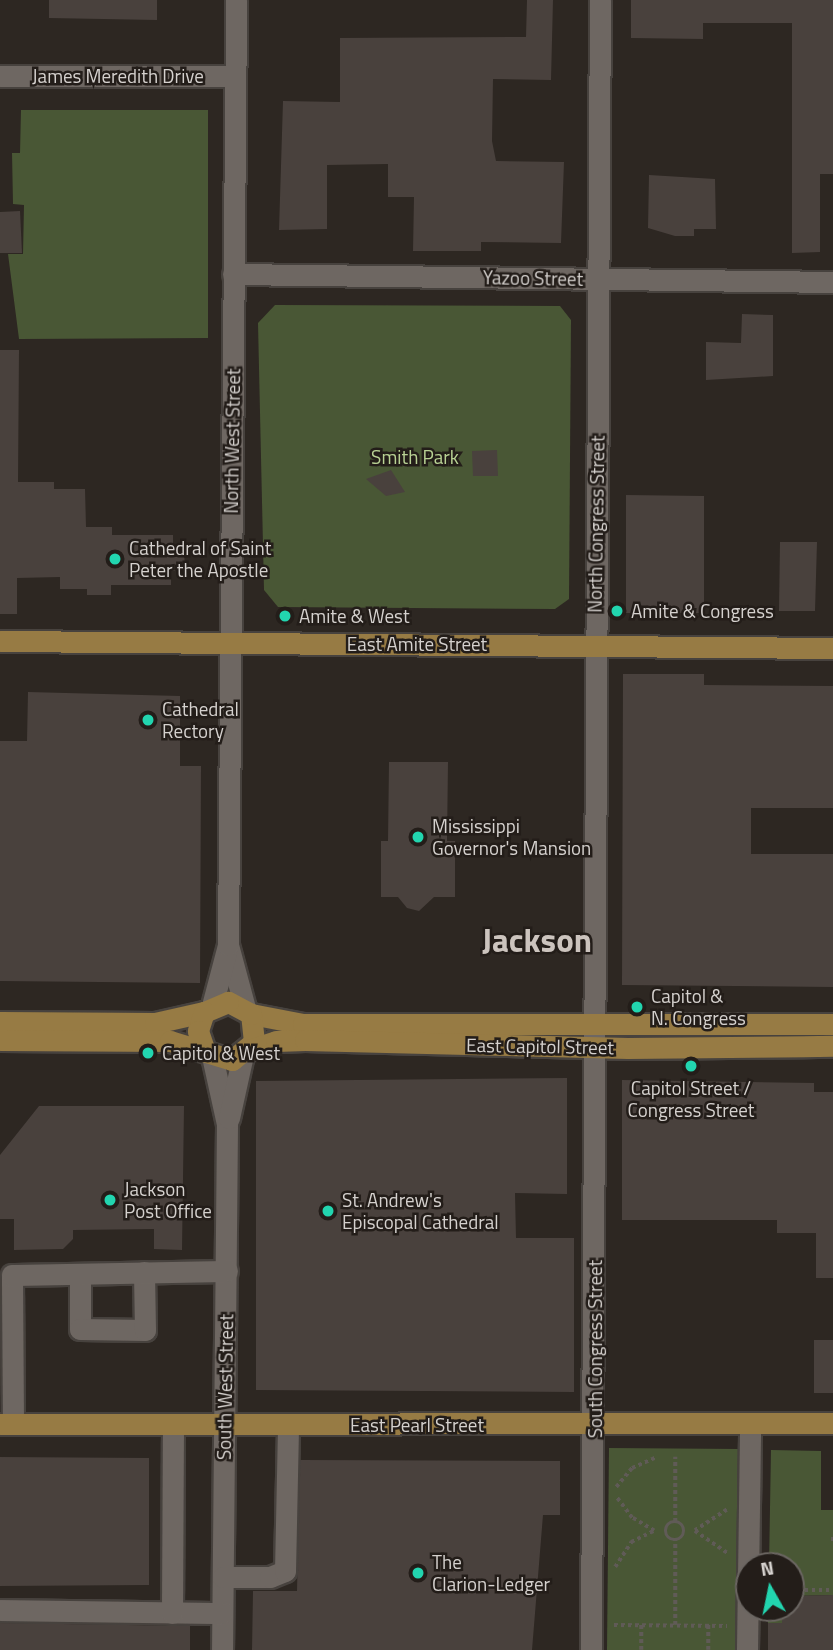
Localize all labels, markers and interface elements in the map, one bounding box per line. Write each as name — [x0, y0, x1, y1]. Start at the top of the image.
street label: James Meredith Drive — [32, 65, 204, 87]
street label: Yazoo Street — [483, 266, 583, 290]
street label: North West Street — [219, 368, 245, 514]
street label: North Congress Street — [583, 435, 609, 613]
park label: Smith Park — [371, 446, 459, 468]
place label: Cathedral of Saint Peter the Apostle — [129, 537, 271, 581]
marker: Cathedral of Saint Peter the Apostle — [107, 551, 123, 567]
place label: Amite & Congress — [631, 600, 774, 622]
marker: Amite & Congress — [609, 603, 625, 619]
place label: Amite & West — [299, 605, 410, 627]
marker: Amite & West — [277, 608, 293, 624]
street label: East Amite Street — [347, 633, 487, 655]
place label: Cathedral Rectory — [162, 698, 239, 742]
marker: Cathedral Rectory — [140, 712, 156, 728]
place label: Mississippi Governor's Mansion — [432, 815, 591, 859]
marker: Mississippi Governor's Mansion — [410, 829, 426, 845]
district label: Jackson — [482, 921, 592, 961]
place label: Capitol & N. Congress — [651, 985, 746, 1029]
marker: Capitol & N. Congress — [629, 999, 645, 1015]
street label: East Capitol Street — [466, 1033, 614, 1059]
place label: Capitol & West — [162, 1042, 280, 1064]
marker: Capitol & West — [140, 1045, 156, 1061]
marker: Capitol Street / Congress Street — [683, 1058, 699, 1074]
place label: Capitol Street / Congress Street — [628, 1077, 754, 1121]
place label: Jackson Post Office — [124, 1178, 212, 1222]
place label: St. Andrew's Episcopal Cathedral — [342, 1189, 499, 1233]
marker: Jackson Post Office — [102, 1192, 118, 1208]
marker: St. Andrew's Episcopal Cathedral — [320, 1203, 336, 1219]
street label: South Congress Street — [584, 1260, 606, 1438]
street label: South West Street — [212, 1314, 238, 1460]
street label: East Pearl Street — [350, 1414, 484, 1436]
place label: The Clarion-Ledger — [432, 1551, 550, 1595]
north arrow — [735, 1552, 805, 1622]
text: N — [758, 1552, 776, 1583]
marker: The Clarion-Ledger — [410, 1565, 426, 1581]

